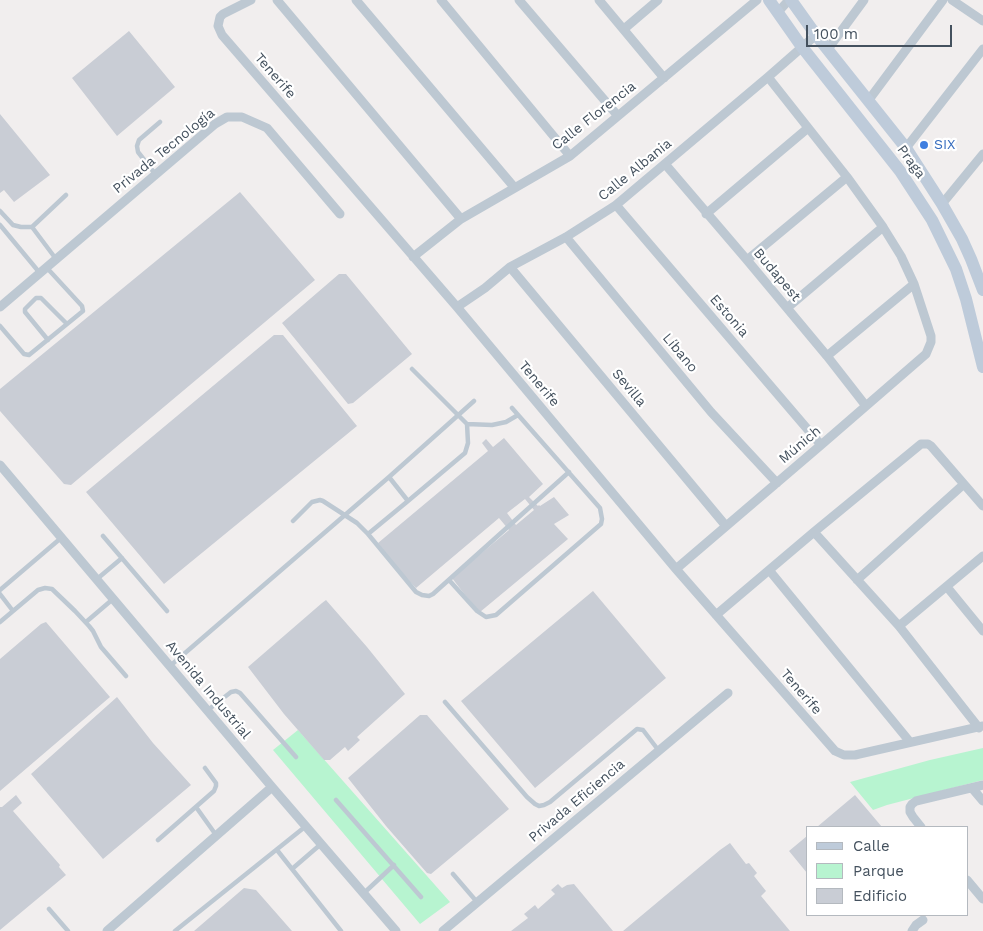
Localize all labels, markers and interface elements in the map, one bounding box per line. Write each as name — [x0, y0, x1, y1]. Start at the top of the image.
scale bar — [808, 15, 954, 47]
text: 100 m — [814, 25, 858, 43]
street label: Tenerife — [251, 50, 299, 102]
street label: Calle Florencia — [549, 78, 639, 154]
street label: Privada Tecnología — [110, 105, 218, 197]
street label: Calle Albania — [595, 135, 675, 205]
place label: SIX — [934, 137, 956, 153]
marker: SIX — [918, 139, 930, 151]
street label: Praga — [893, 142, 929, 182]
street label: Budapest — [750, 245, 804, 305]
street label: Estonia — [706, 291, 752, 341]
street label: Líbano — [659, 330, 701, 376]
street label: Tenerife — [515, 358, 563, 410]
street label: Sevilla — [608, 366, 650, 410]
street label: Múnich — [776, 423, 824, 467]
street label: Avenida Industrial — [162, 637, 254, 743]
street label: Tenerife — [777, 666, 825, 718]
street label: Privada Eficiencia — [526, 756, 628, 846]
legend — [806, 826, 968, 916]
text: Calle — [853, 837, 890, 855]
text: Parque — [853, 862, 904, 880]
text: Edificio — [853, 887, 907, 905]

